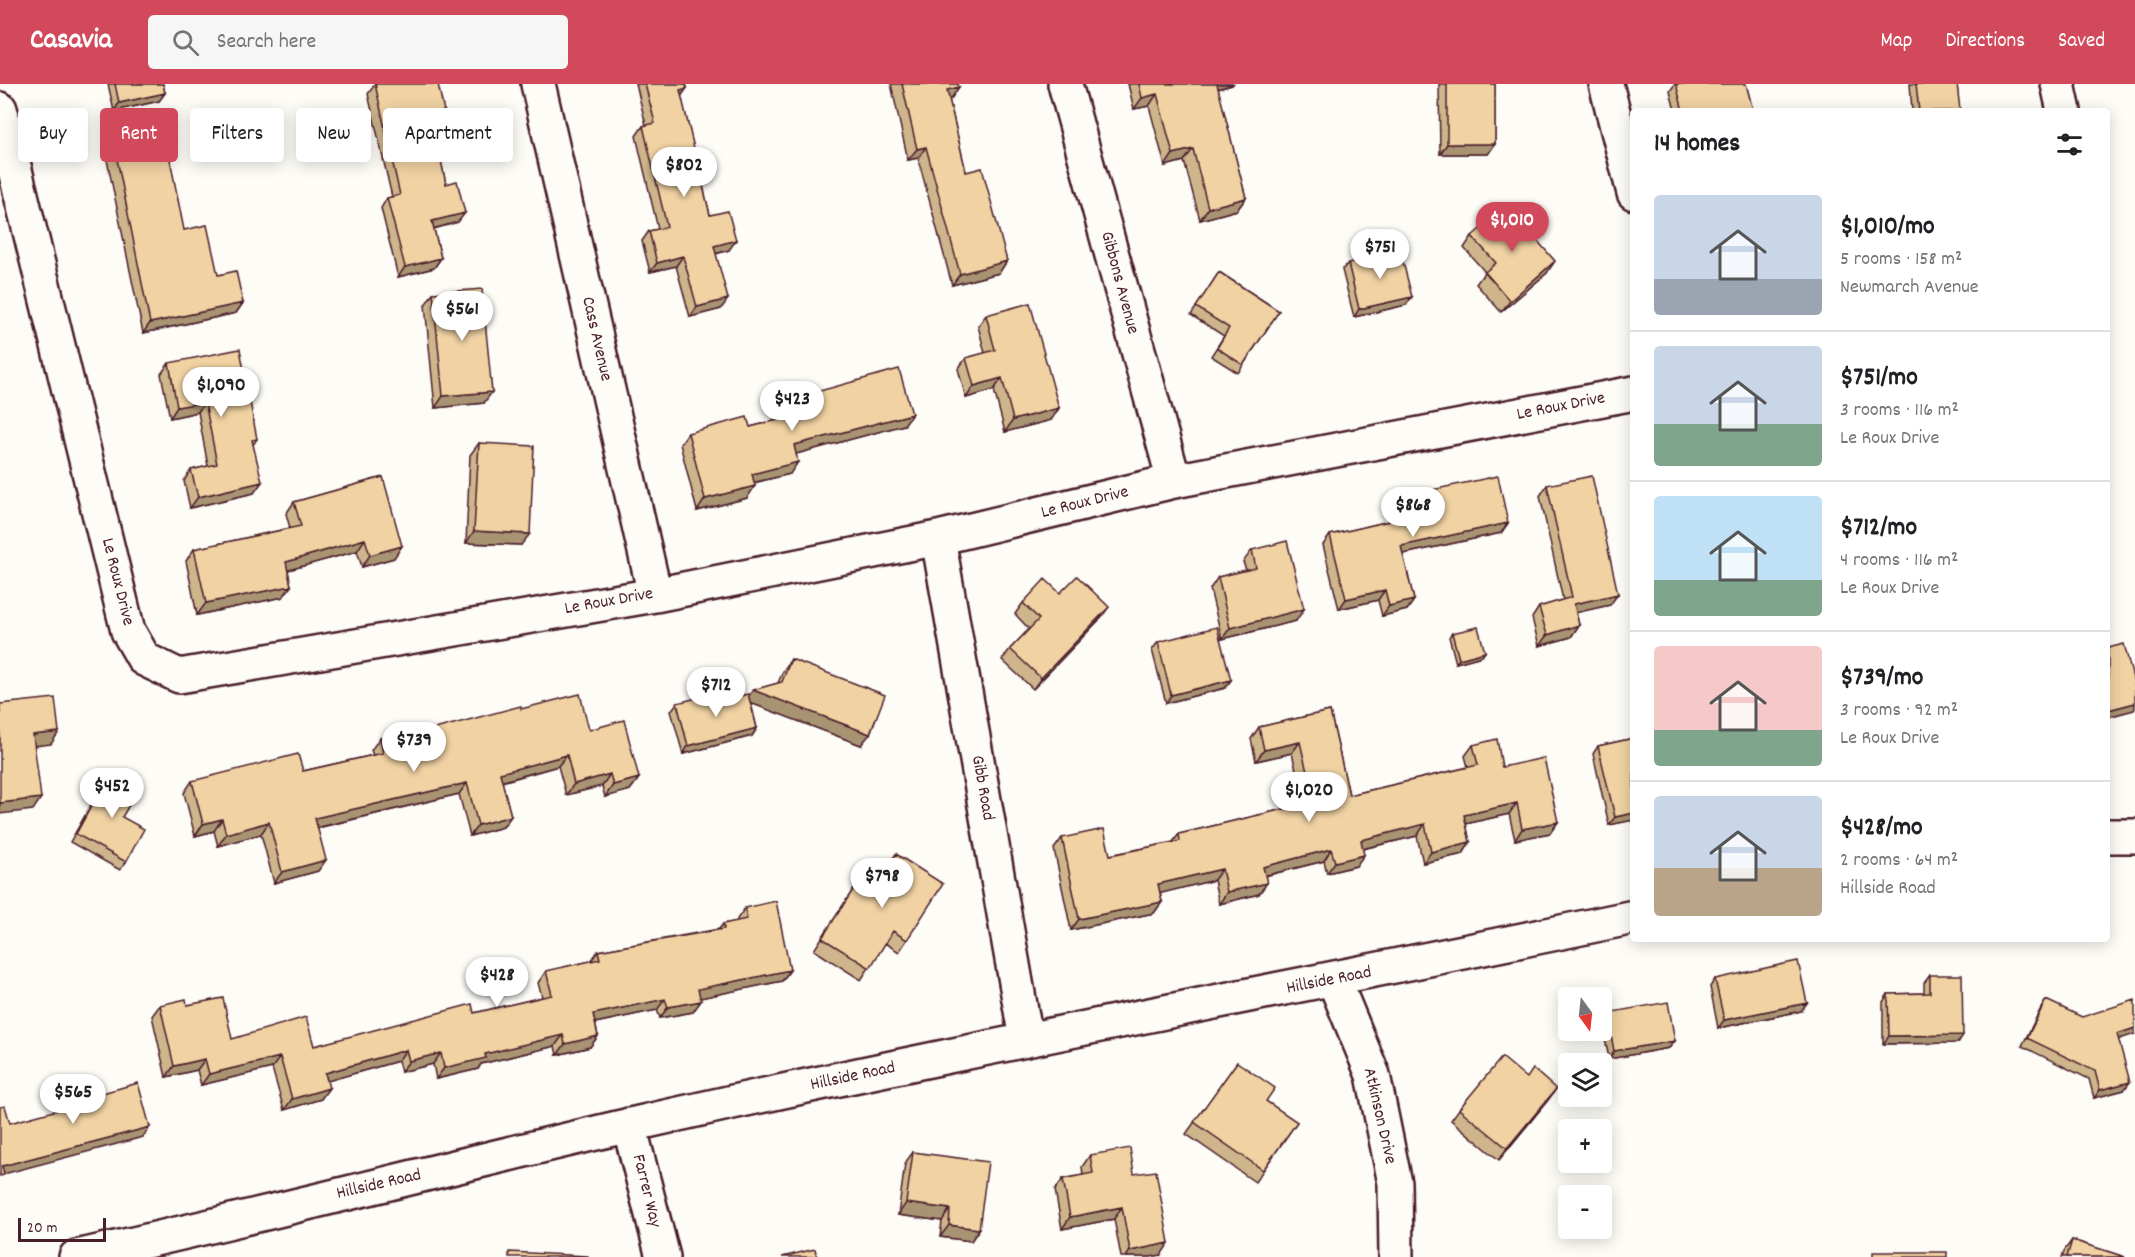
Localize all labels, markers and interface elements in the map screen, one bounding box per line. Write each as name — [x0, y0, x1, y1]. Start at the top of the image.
search box — [148, 15, 568, 69]
text: Casavia — [30, 22, 112, 62]
icon: search — [169, 26, 202, 59]
text: Search here — [217, 27, 316, 58]
text: Map — [1881, 27, 1912, 57]
text: Directions — [1945, 27, 2025, 57]
text: Saved — [2058, 27, 2105, 57]
chip: Buy — [18, 108, 88, 162]
chip: Rent — [100, 108, 178, 162]
chip: Filters — [190, 108, 284, 162]
chip: New — [296, 108, 371, 162]
chip: Apartment — [383, 108, 513, 162]
text: 14 homes — [1654, 126, 1740, 163]
icon: filters — [2053, 128, 2086, 161]
pin: $802 — [648, 147, 720, 198]
text: $802 — [665, 152, 703, 180]
pin: $1,010 — [1463, 202, 1561, 253]
text: $1,010 — [1490, 207, 1534, 235]
text: $1,010/mo — [1840, 209, 1935, 246]
icon: home — [1702, 219, 1774, 291]
street label: Gibbons Avenue — [1093, 229, 1145, 337]
pin: $751 — [1344, 229, 1416, 280]
text: $751 — [1364, 234, 1396, 262]
text: 5 rooms · 158 m² — [1840, 246, 1962, 274]
text: Newmarch Avenue — [1840, 274, 1979, 302]
pin: $561 — [426, 291, 498, 342]
street label: Cass Avenue — [574, 294, 618, 384]
text: $561 — [445, 296, 479, 324]
text: $751/mo — [1840, 360, 1918, 397]
pin: $1,090 — [172, 367, 270, 418]
icon: home — [1702, 370, 1774, 442]
text: $1,090 — [196, 372, 246, 400]
pin: $423 — [756, 381, 828, 432]
text: $423 — [774, 386, 810, 414]
street label: Le Roux Drive — [1515, 386, 1607, 428]
text: 3 rooms · 116 m² — [1840, 397, 1959, 425]
text: Le Roux Drive — [1840, 425, 1939, 453]
street label: Le Roux Drive — [1039, 480, 1131, 526]
pin: $868 — [1377, 487, 1449, 538]
text: $868 — [1395, 492, 1431, 520]
text: $712/mo — [1840, 510, 1917, 547]
icon: home — [1702, 520, 1774, 592]
street label: Le Roux Drive — [94, 536, 140, 628]
text: 4 rooms · 116 m² — [1840, 547, 1958, 575]
text: Le Roux Drive — [1840, 575, 1939, 603]
street label: Le Roux Drive — [563, 582, 655, 622]
text: $739/mo — [1840, 660, 1923, 697]
pin: $712 — [680, 667, 752, 718]
icon: home — [1702, 670, 1774, 742]
text: $712 — [701, 672, 731, 700]
text: 3 rooms · 92 m² — [1840, 697, 1958, 725]
pin: $739 — [378, 722, 450, 773]
text: Le Roux Drive — [1840, 725, 1939, 753]
text: $739 — [396, 727, 432, 755]
street label: Gibb Road — [964, 753, 1000, 823]
pin: $452 — [76, 768, 148, 819]
pin: $1,020 — [1260, 772, 1358, 823]
text: $452 — [94, 773, 130, 801]
text: $1,020 — [1285, 777, 1333, 805]
text: $428/mo — [1840, 810, 1923, 847]
icon: home — [1702, 820, 1774, 892]
text: 2 rooms · 64 m² — [1840, 847, 1958, 875]
pin: $798 — [846, 858, 918, 909]
text: $798 — [865, 863, 899, 891]
text: Hillside Road — [1840, 875, 1936, 903]
pin: $428 — [461, 957, 533, 1008]
street label: Hillside Road — [1284, 961, 1374, 1001]
text: $428 — [479, 962, 515, 990]
north arrow — [1558, 987, 1612, 1041]
map controls — [1558, 987, 1612, 1239]
button: layers — [1558, 1053, 1612, 1107]
street label: Hillside Road — [808, 1056, 898, 1098]
street label: Atkinson Drive — [1356, 1065, 1402, 1167]
pin: $565 — [37, 1074, 109, 1125]
text: $565 — [54, 1079, 92, 1107]
button: + — [1558, 1119, 1612, 1173]
street label: Farrer Way — [625, 1152, 667, 1231]
street label: Hillside Road — [334, 1163, 424, 1207]
button: − — [1558, 1185, 1612, 1239]
scale bar — [18, 1215, 106, 1242]
text: 20 m — [27, 1217, 57, 1240]

